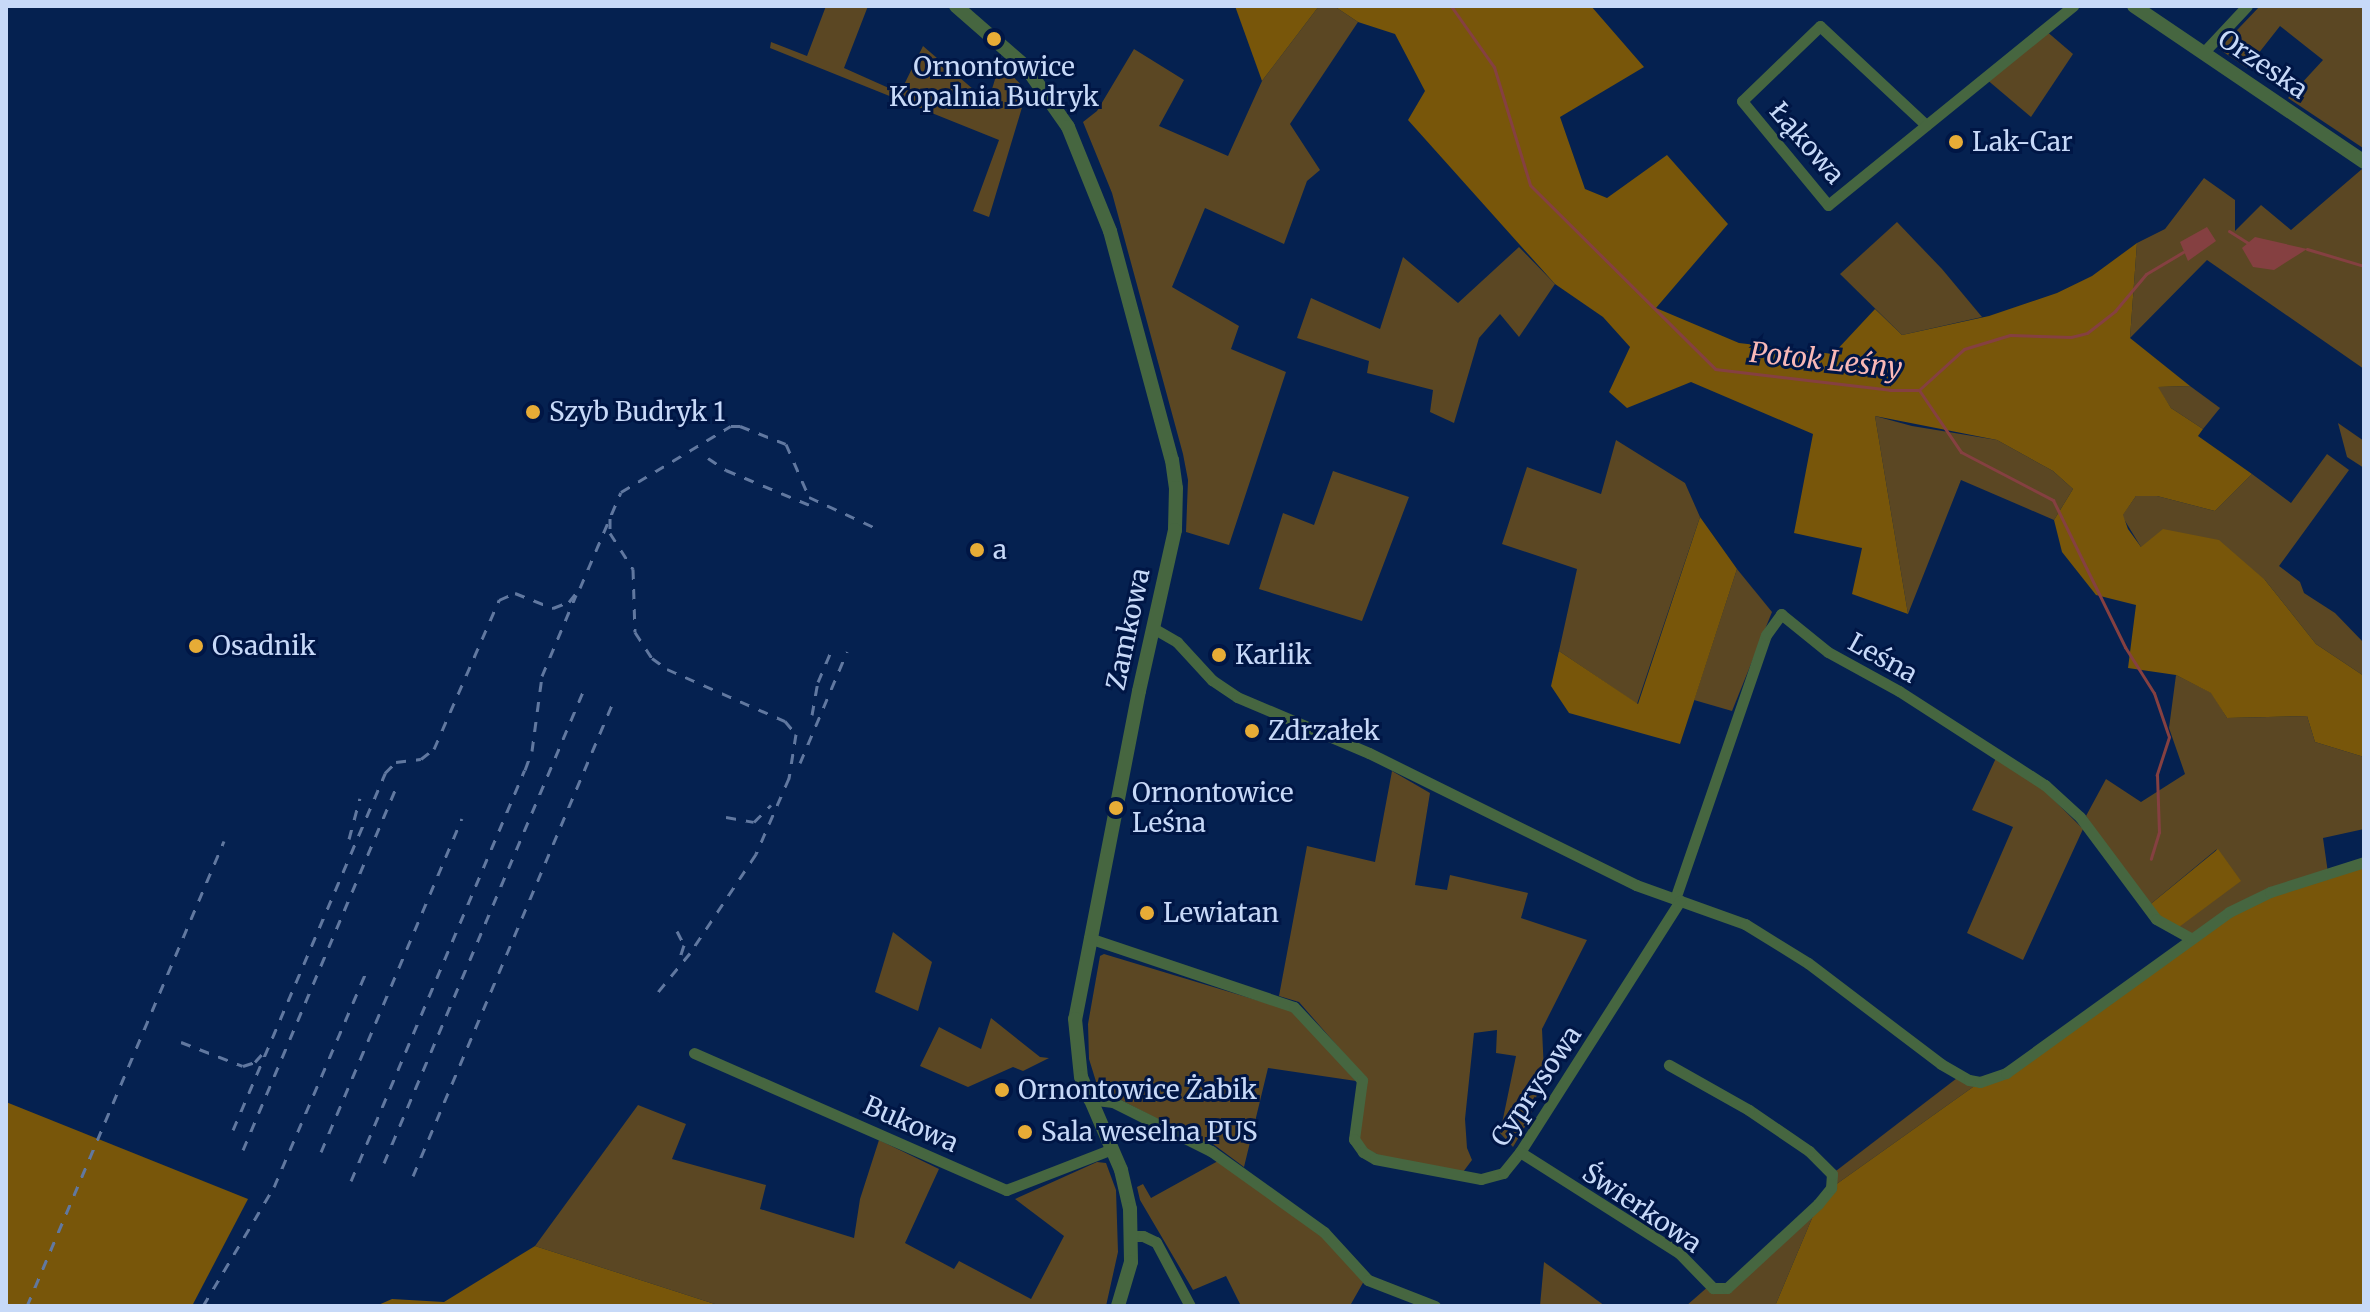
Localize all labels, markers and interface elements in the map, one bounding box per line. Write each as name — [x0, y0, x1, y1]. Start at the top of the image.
street label: Orzeska — [2212, 23, 2314, 105]
marker: Ornontowice Kopalnia Budryk — [985, 30, 1003, 48]
place label: Ornontowice Kopalnia Budryk — [889, 51, 1099, 112]
street label: Łąkowa — [1763, 96, 1851, 190]
place label: Lak-Car — [1972, 126, 2073, 158]
marker: Lak-Car — [1947, 133, 1965, 151]
water label: Potok Leśny — [1748, 335, 1904, 385]
place label: Szyb Budryk 1 — [549, 396, 725, 428]
marker: Szyb Budryk 1 — [524, 403, 542, 421]
place label: a — [993, 534, 1007, 566]
marker: a — [968, 541, 986, 559]
street label: Zamkowa — [1100, 565, 1156, 693]
street label: Leśna — [1843, 626, 1923, 690]
place label: Osadnik — [212, 630, 316, 662]
marker: Osadnik — [187, 637, 205, 655]
place label: Karlik — [1235, 639, 1311, 671]
marker: Karlik — [1210, 646, 1228, 664]
place label: Zdrzałek — [1268, 715, 1380, 747]
marker: Zdrzałek — [1243, 722, 1261, 740]
place label: Ornontowice Leśna — [1132, 777, 1294, 838]
marker: Ornontowice Leśna — [1107, 799, 1125, 817]
place label: Lewiatan — [1163, 897, 1279, 929]
marker: Lewiatan — [1138, 904, 1156, 922]
street label: Cyprysowa — [1484, 1020, 1588, 1152]
place label: Ornontowice Żabik — [1018, 1074, 1257, 1106]
marker: Ornontowice Żabik — [993, 1081, 1011, 1099]
street label: Bukowa — [859, 1089, 963, 1159]
place label: Sala weselna PUS — [1041, 1116, 1258, 1148]
marker: Sala weselna PUS — [1016, 1123, 1034, 1141]
street label: Świerkowa — [1576, 1157, 1708, 1259]

